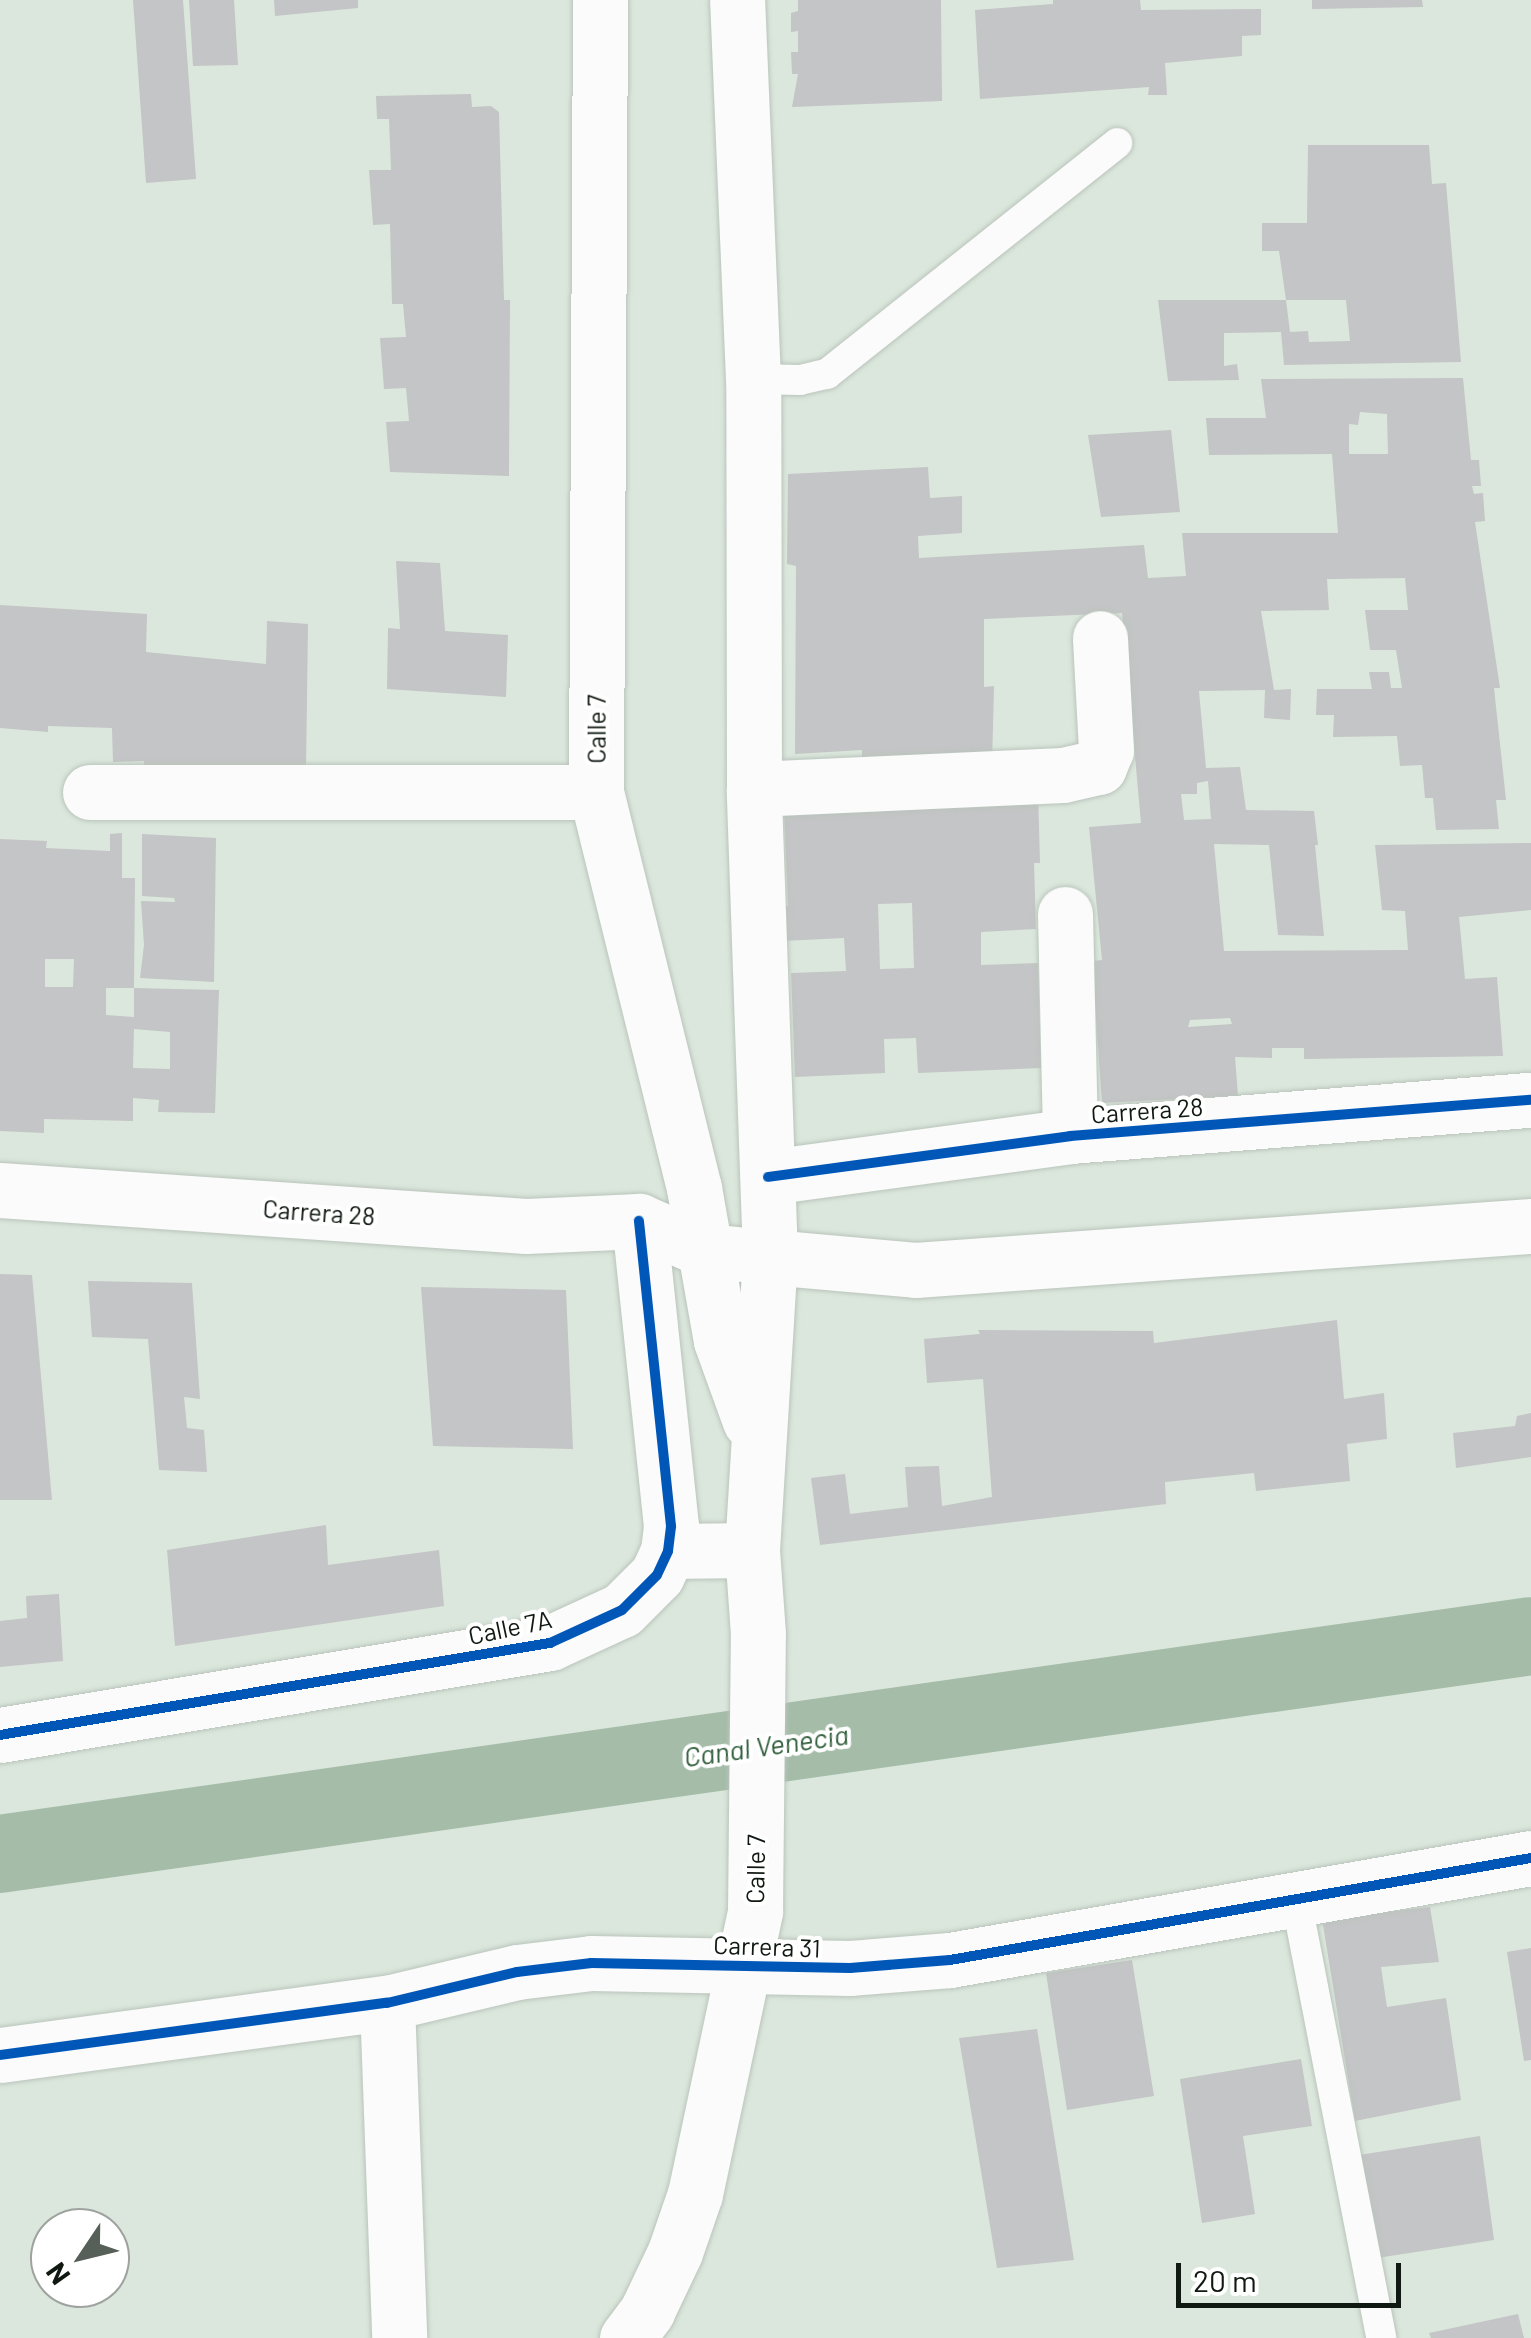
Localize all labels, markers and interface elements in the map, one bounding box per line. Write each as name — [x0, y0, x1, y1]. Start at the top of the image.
street label: Calle 7 — [581, 694, 611, 764]
street label: Carrera 28 — [1090, 1091, 1204, 1129]
street label: Carrera 28 — [262, 1193, 376, 1231]
street label: Calle 7A — [466, 1604, 554, 1650]
water label: Canal Venecia — [681, 1717, 851, 1773]
street label: Calle 7 — [739, 1834, 771, 1904]
street label: Carrera 31 — [713, 1929, 821, 1963]
north arrow — [30, 2208, 130, 2308]
scale bar — [1181, 2243, 1406, 2305]
text: N — [38, 2257, 76, 2291]
text: 20 m — [1193, 2262, 1257, 2298]

